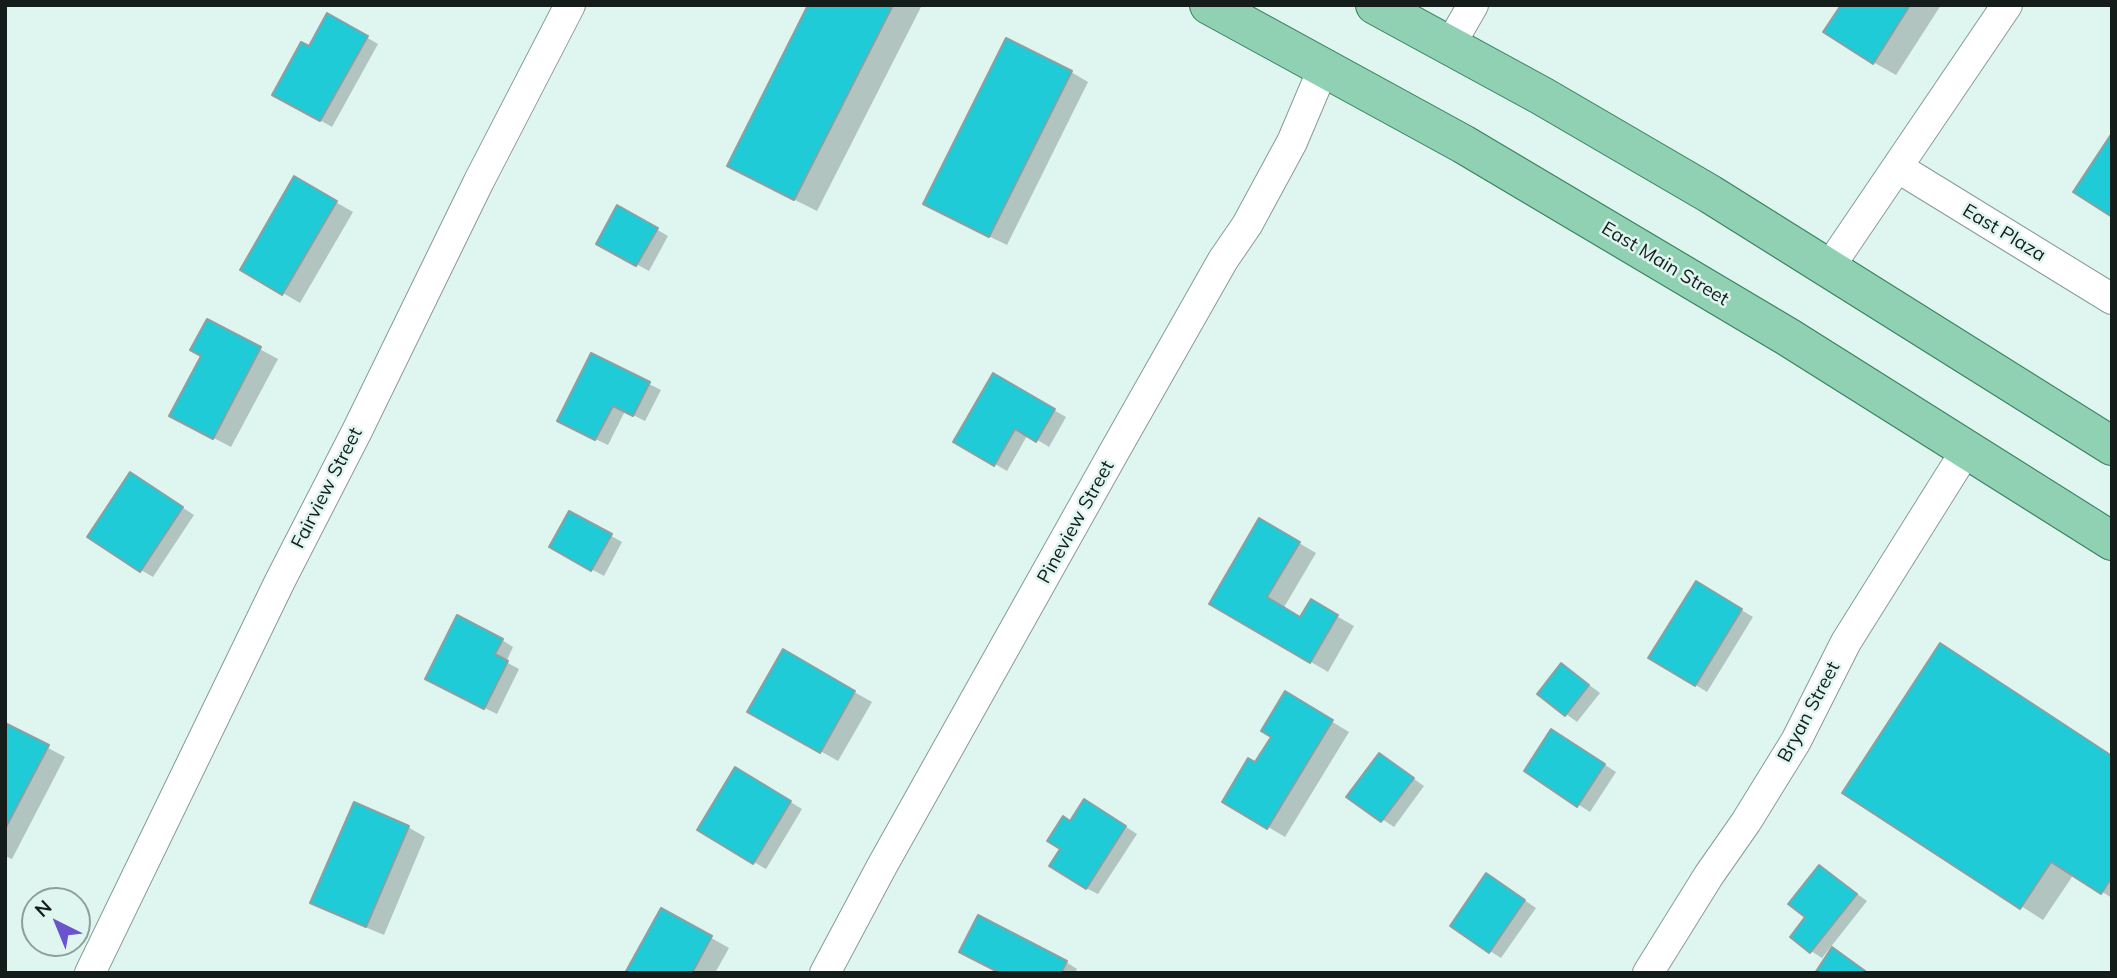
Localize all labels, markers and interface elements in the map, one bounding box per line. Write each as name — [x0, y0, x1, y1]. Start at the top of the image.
street label: East Plaza — [1958, 199, 2050, 267]
street label: East Main Street — [1597, 217, 1733, 311]
street label: Fairview Street — [287, 424, 367, 552]
street label: Pineview Street — [1033, 457, 1119, 587]
street label: Bryan Street — [1773, 658, 1845, 766]
north arrow — [21, 887, 91, 957]
text: N — [30, 894, 56, 922]

